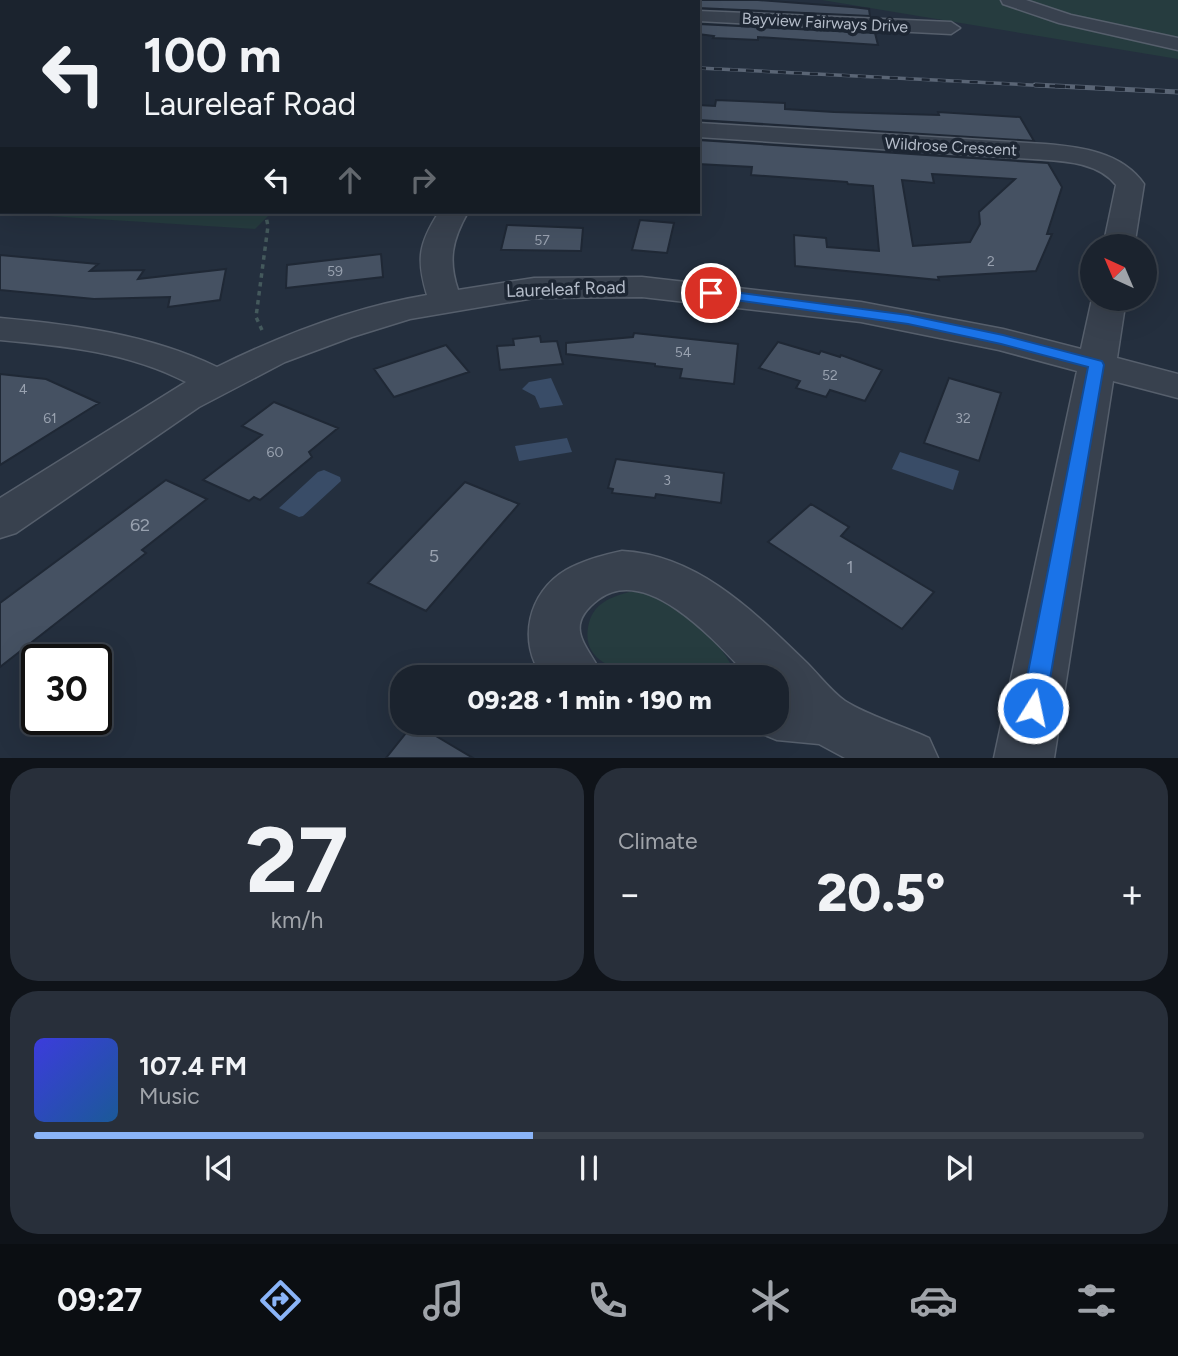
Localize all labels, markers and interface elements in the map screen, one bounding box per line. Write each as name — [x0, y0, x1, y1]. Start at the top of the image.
street label: Bayview Fairways Drive — [741, 9, 909, 36]
text: 100 m — [143, 25, 282, 84]
icon: left — [28, 28, 119, 119]
text: Laureleaf Road — [143, 85, 356, 123]
street label: Wildrose Crescent — [884, 134, 1018, 159]
icon: left — [258, 161, 296, 199]
icon: ahead — [331, 161, 369, 199]
icon: right — [404, 161, 442, 199]
house number: 57 — [534, 232, 550, 249]
north arrow — [1080, 234, 1157, 312]
map controls — [1080, 234, 1157, 311]
house number: 2 — [987, 253, 995, 270]
house number: 59 — [327, 263, 343, 280]
pin — [681, 263, 741, 323]
icon: arrive — [692, 274, 730, 312]
street label: Laureleaf Road — [506, 276, 626, 302]
house number: 54 — [675, 344, 692, 361]
house number: 52 — [822, 367, 838, 384]
house number: 4 — [19, 381, 28, 398]
house number: 61 — [43, 410, 57, 427]
house number: 32 — [955, 410, 971, 427]
house number: 60 — [267, 444, 283, 461]
house number: 3 — [663, 472, 671, 489]
house number: 62 — [130, 514, 150, 536]
house number: 5 — [429, 545, 439, 567]
house number: 1 — [846, 556, 854, 578]
speed limit sign: 30 — [21, 644, 112, 735]
position arrow — [996, 671, 1070, 745]
text: 09:28 · 1 min · 190 m — [467, 684, 712, 716]
text: 27 — [245, 806, 349, 915]
text: Climate — [618, 827, 697, 855]
text: 20.5° — [817, 862, 945, 924]
text: − — [618, 871, 642, 917]
text: + — [1120, 871, 1144, 917]
text: km/h — [271, 906, 323, 934]
text: 107.4 FM — [139, 1050, 247, 1082]
text: Music — [139, 1082, 200, 1110]
icon: previous — [200, 1149, 238, 1187]
icon: pause — [570, 1149, 608, 1187]
icon: next — [940, 1149, 978, 1187]
icon: directions — [256, 1276, 305, 1325]
icon: music — [419, 1276, 468, 1325]
icon: phone — [583, 1276, 632, 1325]
icon: climate — [746, 1276, 795, 1325]
icon: car — [909, 1276, 958, 1325]
icon: filters — [1072, 1276, 1121, 1325]
text: 09:27 — [57, 1281, 142, 1319]

